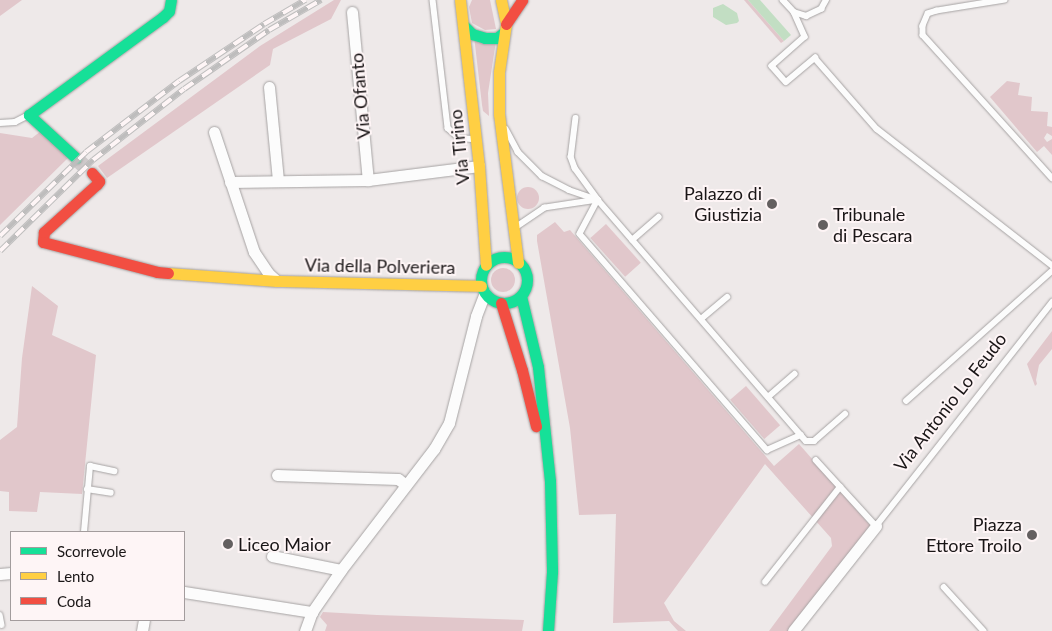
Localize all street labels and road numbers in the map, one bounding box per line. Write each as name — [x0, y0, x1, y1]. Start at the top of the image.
street label: Via Ofanto — [345, 52, 375, 140]
street label: Via Tirino — [444, 108, 474, 186]
street label: Via della Polveriera — [304, 254, 456, 278]
street label: Via Antonio Lo Feudo — [889, 328, 1011, 476]

